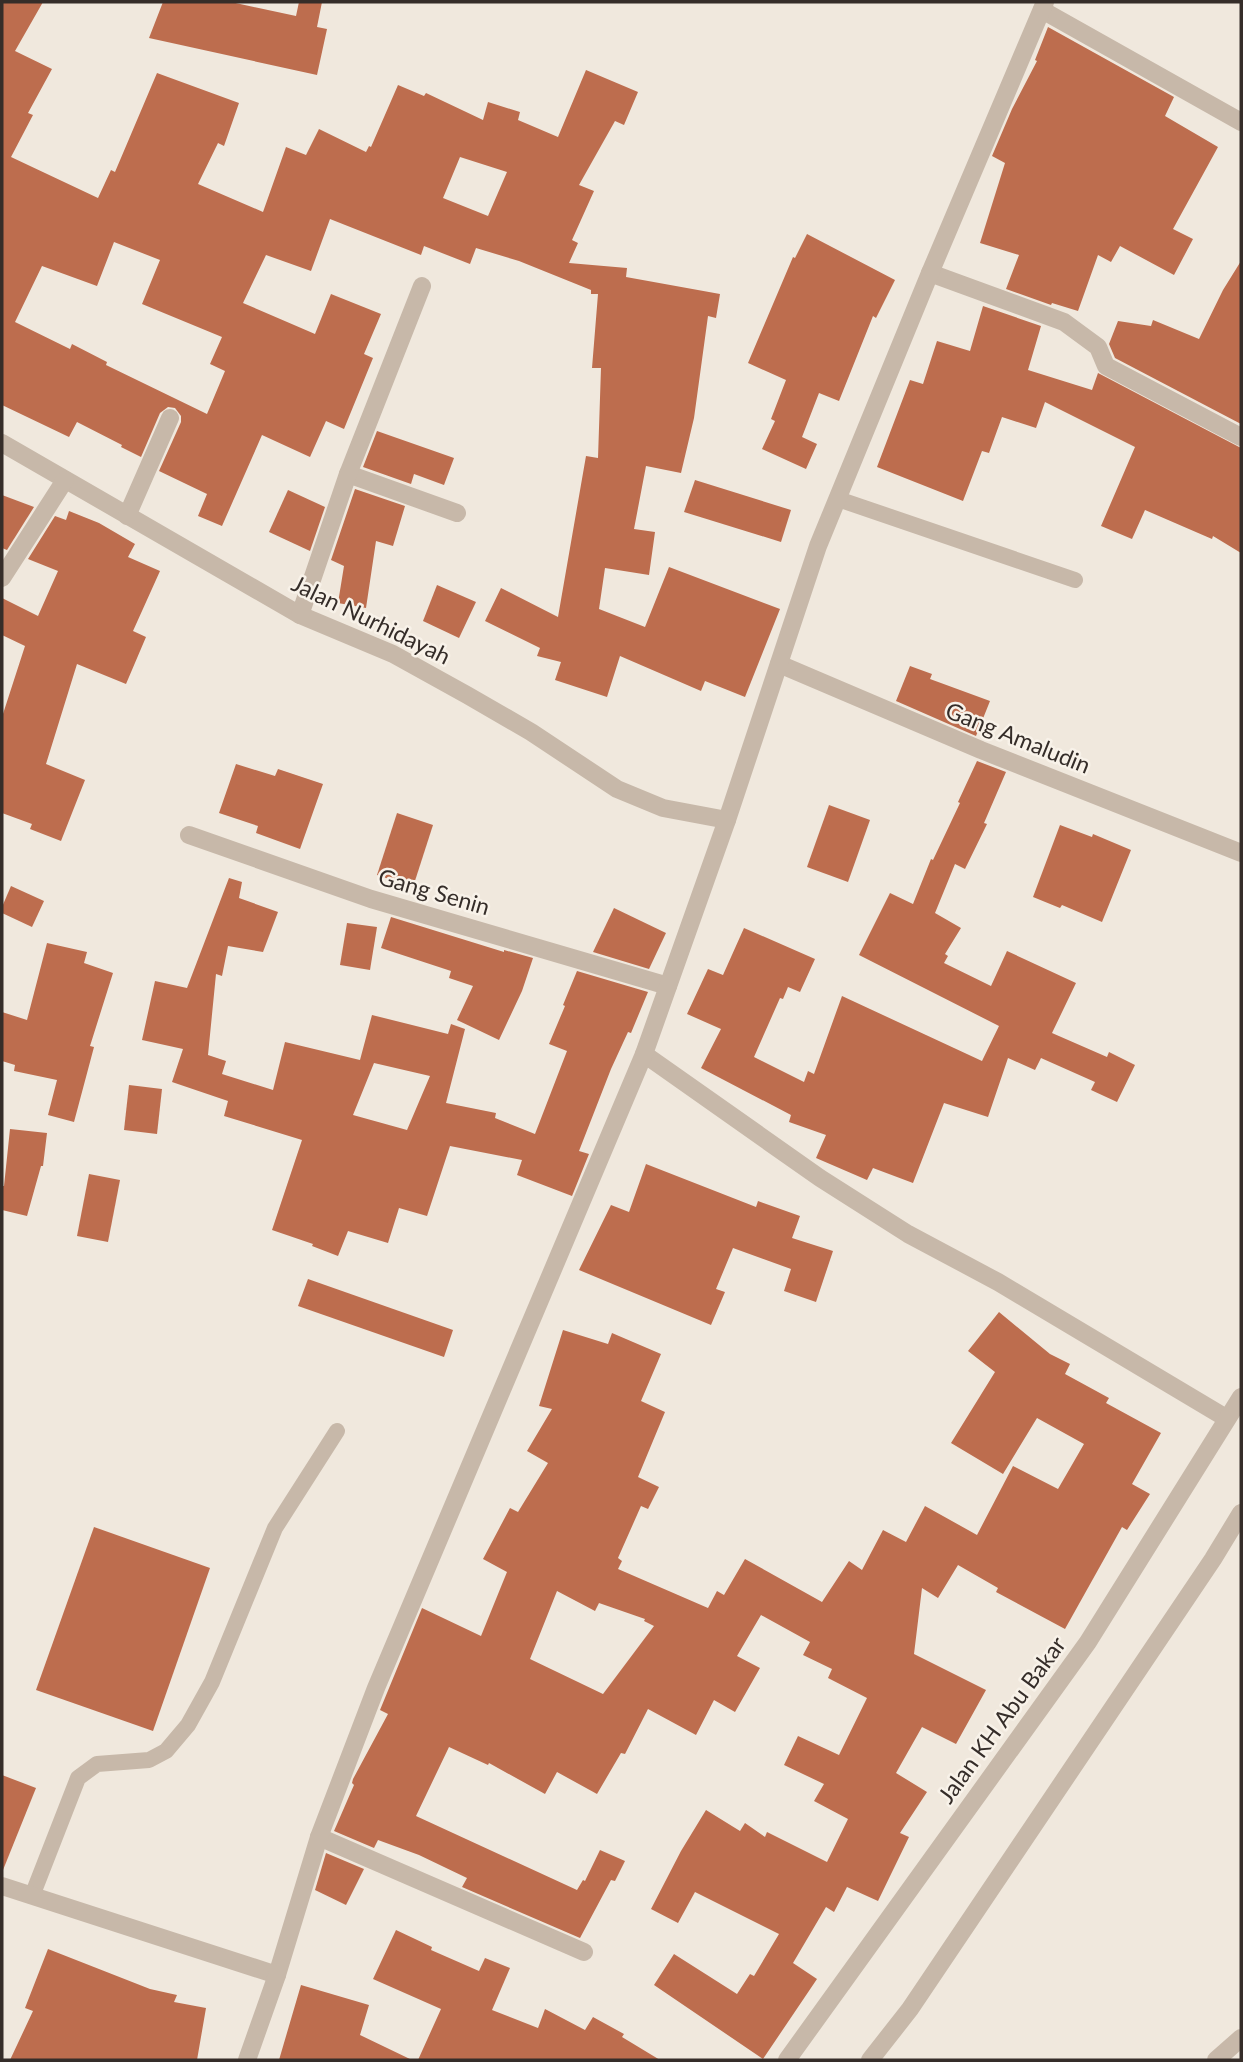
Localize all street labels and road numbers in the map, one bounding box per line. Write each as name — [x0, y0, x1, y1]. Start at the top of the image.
street label: Jalan Nurhidayah — [288, 569, 455, 670]
street label: Gang Amaludin — [942, 695, 1095, 779]
street label: Gang Senin — [375, 862, 493, 920]
street label: Jalan KH Abu Bakar — [931, 1630, 1071, 1808]

